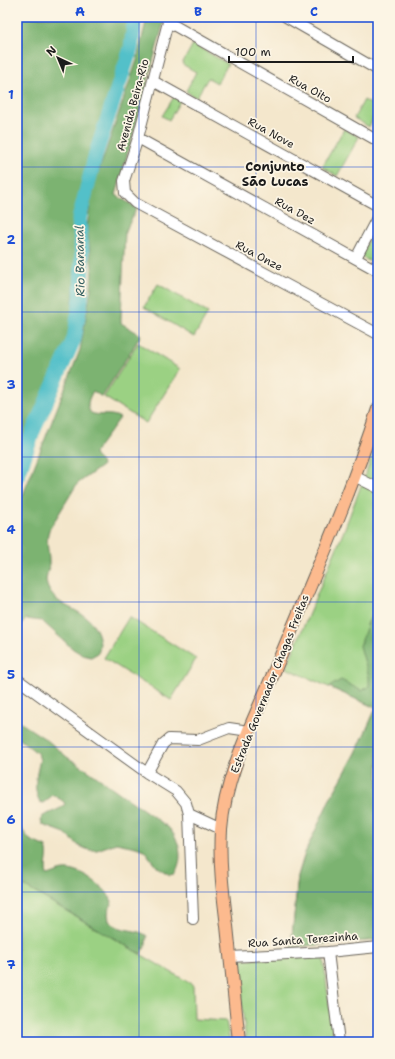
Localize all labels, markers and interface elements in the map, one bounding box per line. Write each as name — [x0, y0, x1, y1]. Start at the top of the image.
text: A — [75, 3, 85, 20]
text: B — [194, 3, 202, 20]
text: C — [310, 3, 318, 20]
north arrow — [38, 38, 78, 78]
scale bar — [229, 38, 353, 64]
text: N — [43, 43, 60, 60]
text: 100 m — [235, 44, 271, 60]
street label: Avenida Beira-Rio — [113, 57, 153, 153]
street label: Rua Oito — [286, 71, 334, 107]
text: 1 — [8, 86, 14, 103]
street label: Rua Nove — [245, 114, 297, 152]
district label: Conjunto São Lucas — [242, 158, 308, 190]
street label: Rua Dez — [272, 194, 318, 228]
water label: Rio Bananal — [71, 225, 89, 297]
text: 2 — [6, 231, 16, 248]
street label: Rua Onze — [233, 237, 285, 275]
text: 3 — [6, 376, 16, 393]
text: 4 — [6, 521, 16, 538]
street label: Estrada Governador Chagas Freitas — [227, 592, 313, 776]
text: 5 — [7, 666, 15, 683]
text: 6 — [6, 811, 16, 828]
street label: Rua Santa Terezinha — [247, 929, 359, 951]
text: 7 — [6, 956, 16, 973]

